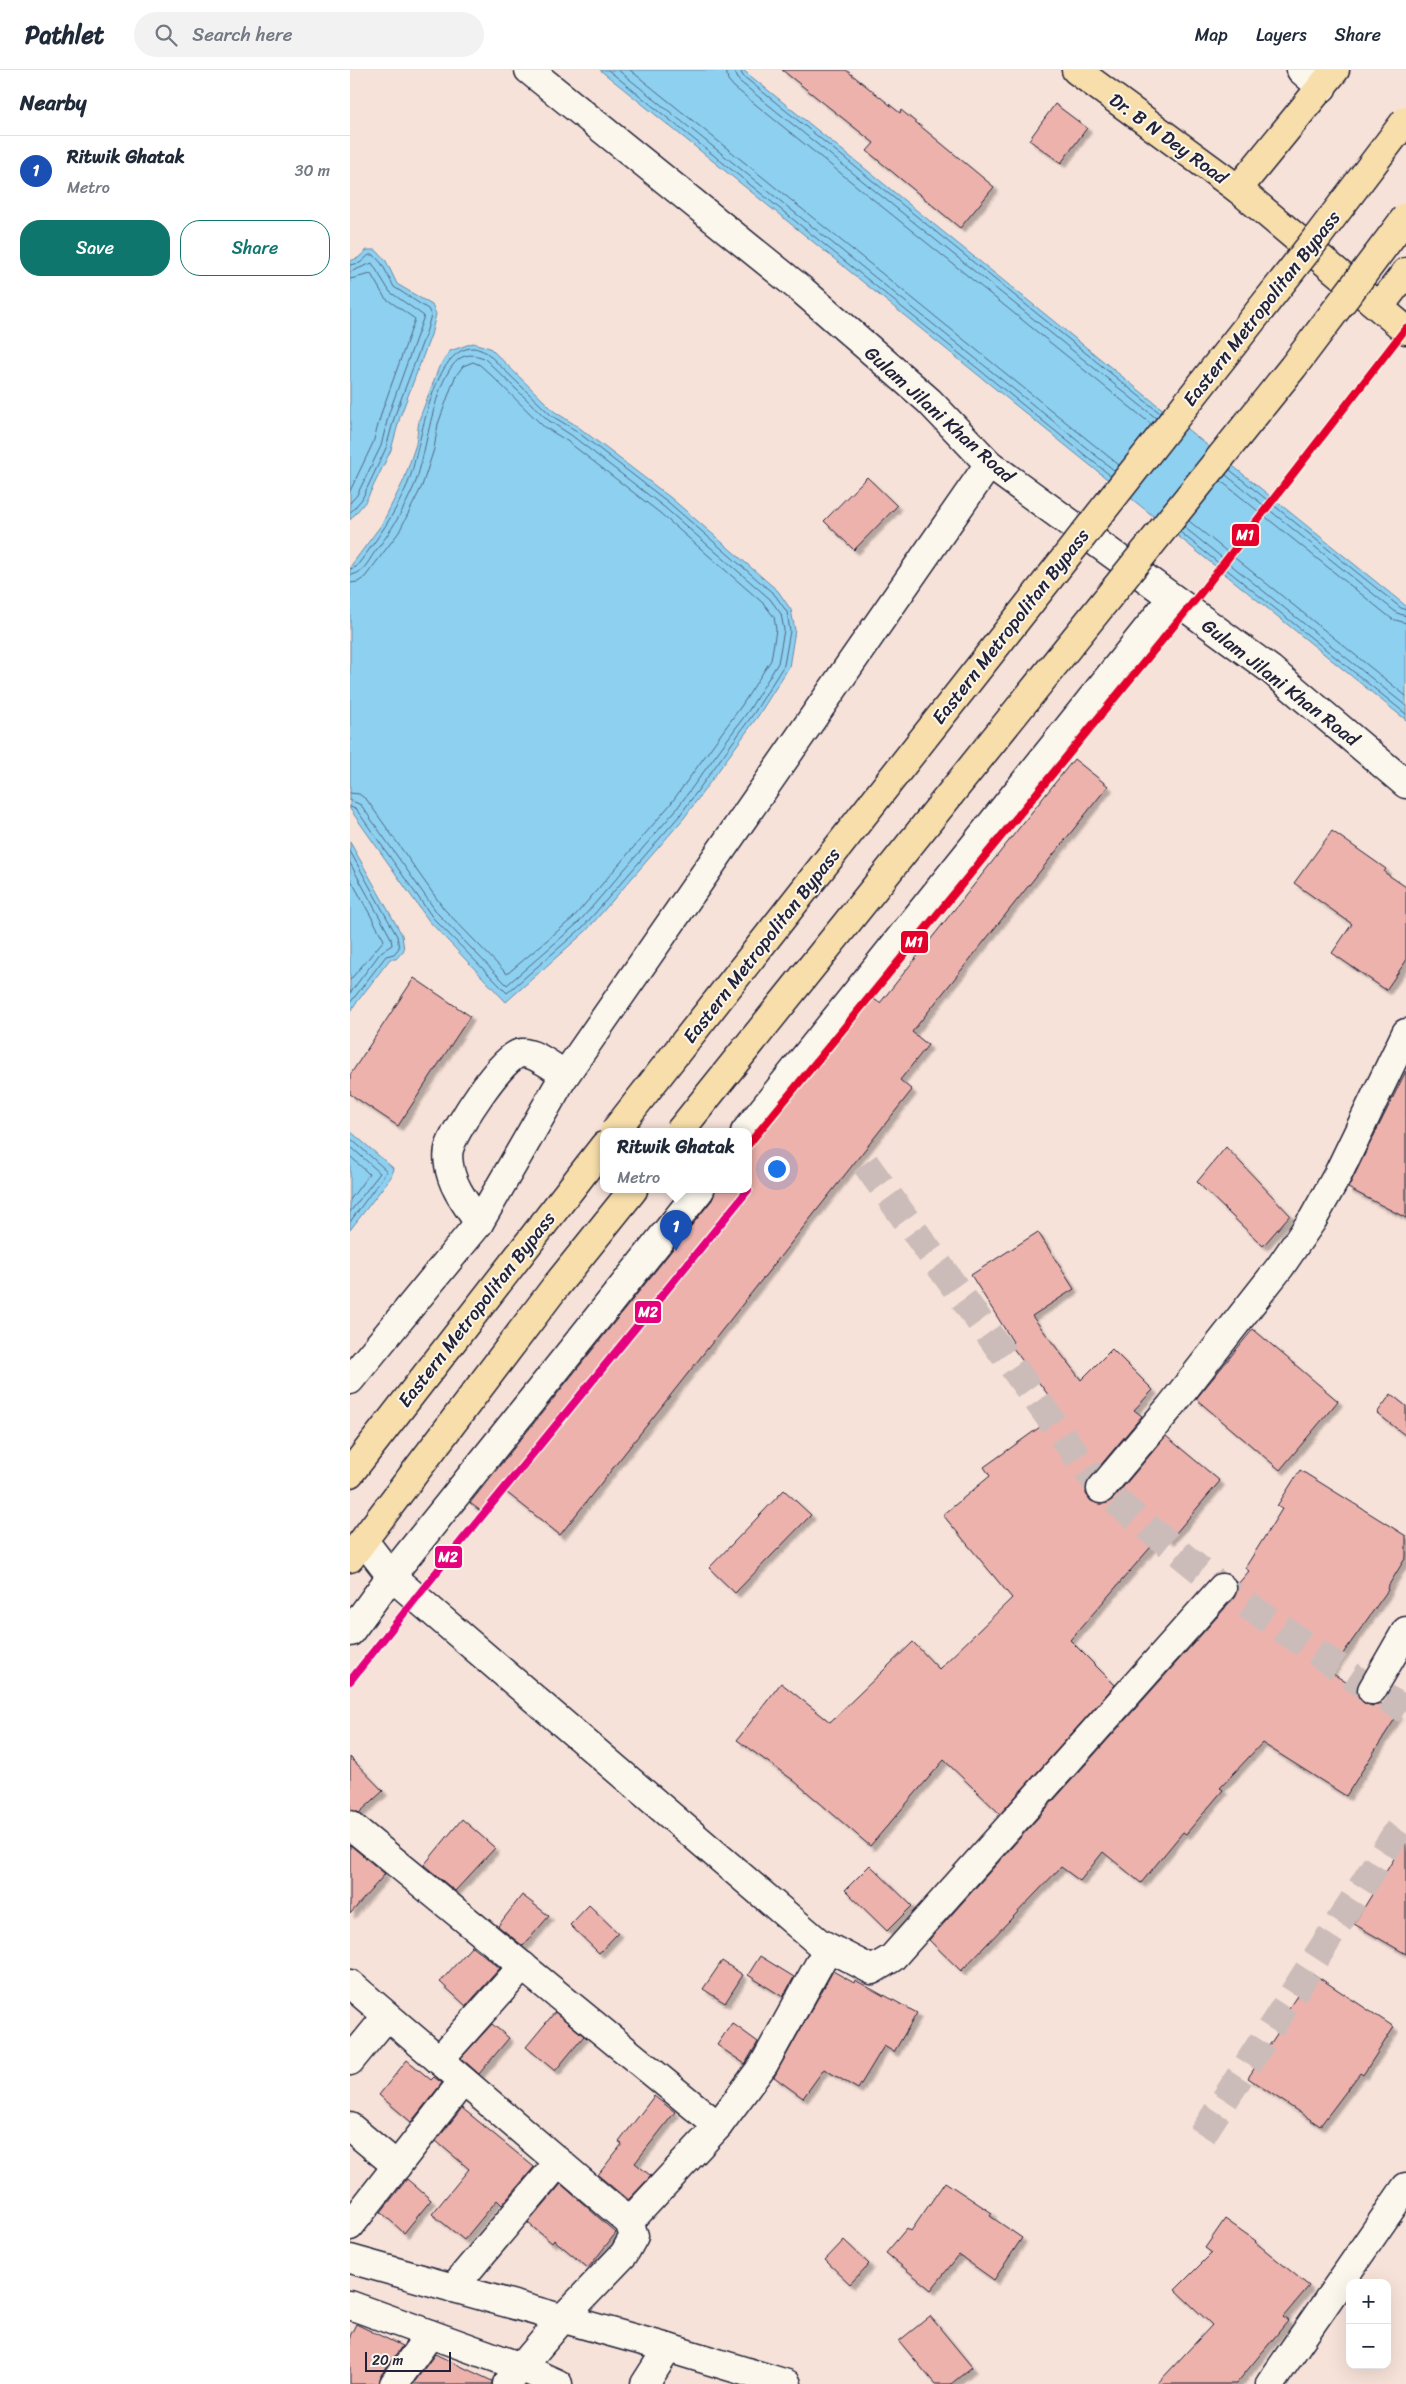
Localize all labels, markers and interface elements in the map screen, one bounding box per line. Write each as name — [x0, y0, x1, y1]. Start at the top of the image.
search box — [134, 12, 484, 57]
text: Pathlet — [25, 14, 104, 56]
text: Search here — [192, 18, 292, 51]
text: Map — [1195, 19, 1228, 51]
text: Layers — [1256, 19, 1307, 51]
text: Share — [1335, 19, 1381, 51]
icon: search — [152, 21, 180, 49]
text: Nearby — [20, 84, 86, 122]
street label: Dr. B N Dey Road — [1102, 84, 1236, 194]
text: Ritwik Ghatak — [67, 140, 185, 173]
text: 1 — [33, 156, 39, 185]
text: 30 m — [295, 156, 330, 185]
text: Metro — [67, 173, 110, 202]
street label: Eastern Metropolitan Bypass — [1174, 203, 1349, 414]
button: Save — [20, 220, 170, 276]
button: Share — [180, 220, 330, 276]
street label: Gulam Jilani Khan Road — [857, 338, 1024, 493]
street label: Eastern Metropolitan Bypass — [923, 521, 1098, 732]
line badge: M1 — [1231, 523, 1260, 547]
text: M1 — [1235, 523, 1254, 548]
street label: Gulam Jilani Khan Road — [1194, 610, 1368, 756]
street label: Eastern Metropolitan Bypass — [674, 840, 849, 1051]
line badge: M1 — [900, 930, 929, 954]
text: M1 — [904, 930, 923, 955]
popup — [600, 1128, 752, 1193]
text: Ritwik Ghatak — [617, 1130, 735, 1163]
your location — [764, 1156, 790, 1182]
text: Metro — [617, 1163, 660, 1192]
street label: Eastern Metropolitan Bypass — [389, 1204, 564, 1415]
pin: 1 — [660, 1210, 692, 1251]
line badge: M2 — [634, 1300, 662, 1324]
text: M2 — [637, 1300, 659, 1325]
line badge: M2 — [434, 1545, 463, 1569]
text: M2 — [437, 1545, 459, 1570]
map controls — [1346, 2279, 1391, 2369]
button: + — [1346, 2279, 1391, 2324]
button: − — [1346, 2324, 1391, 2369]
text: 20 m — [372, 2348, 403, 2373]
scale bar — [365, 2349, 451, 2372]

